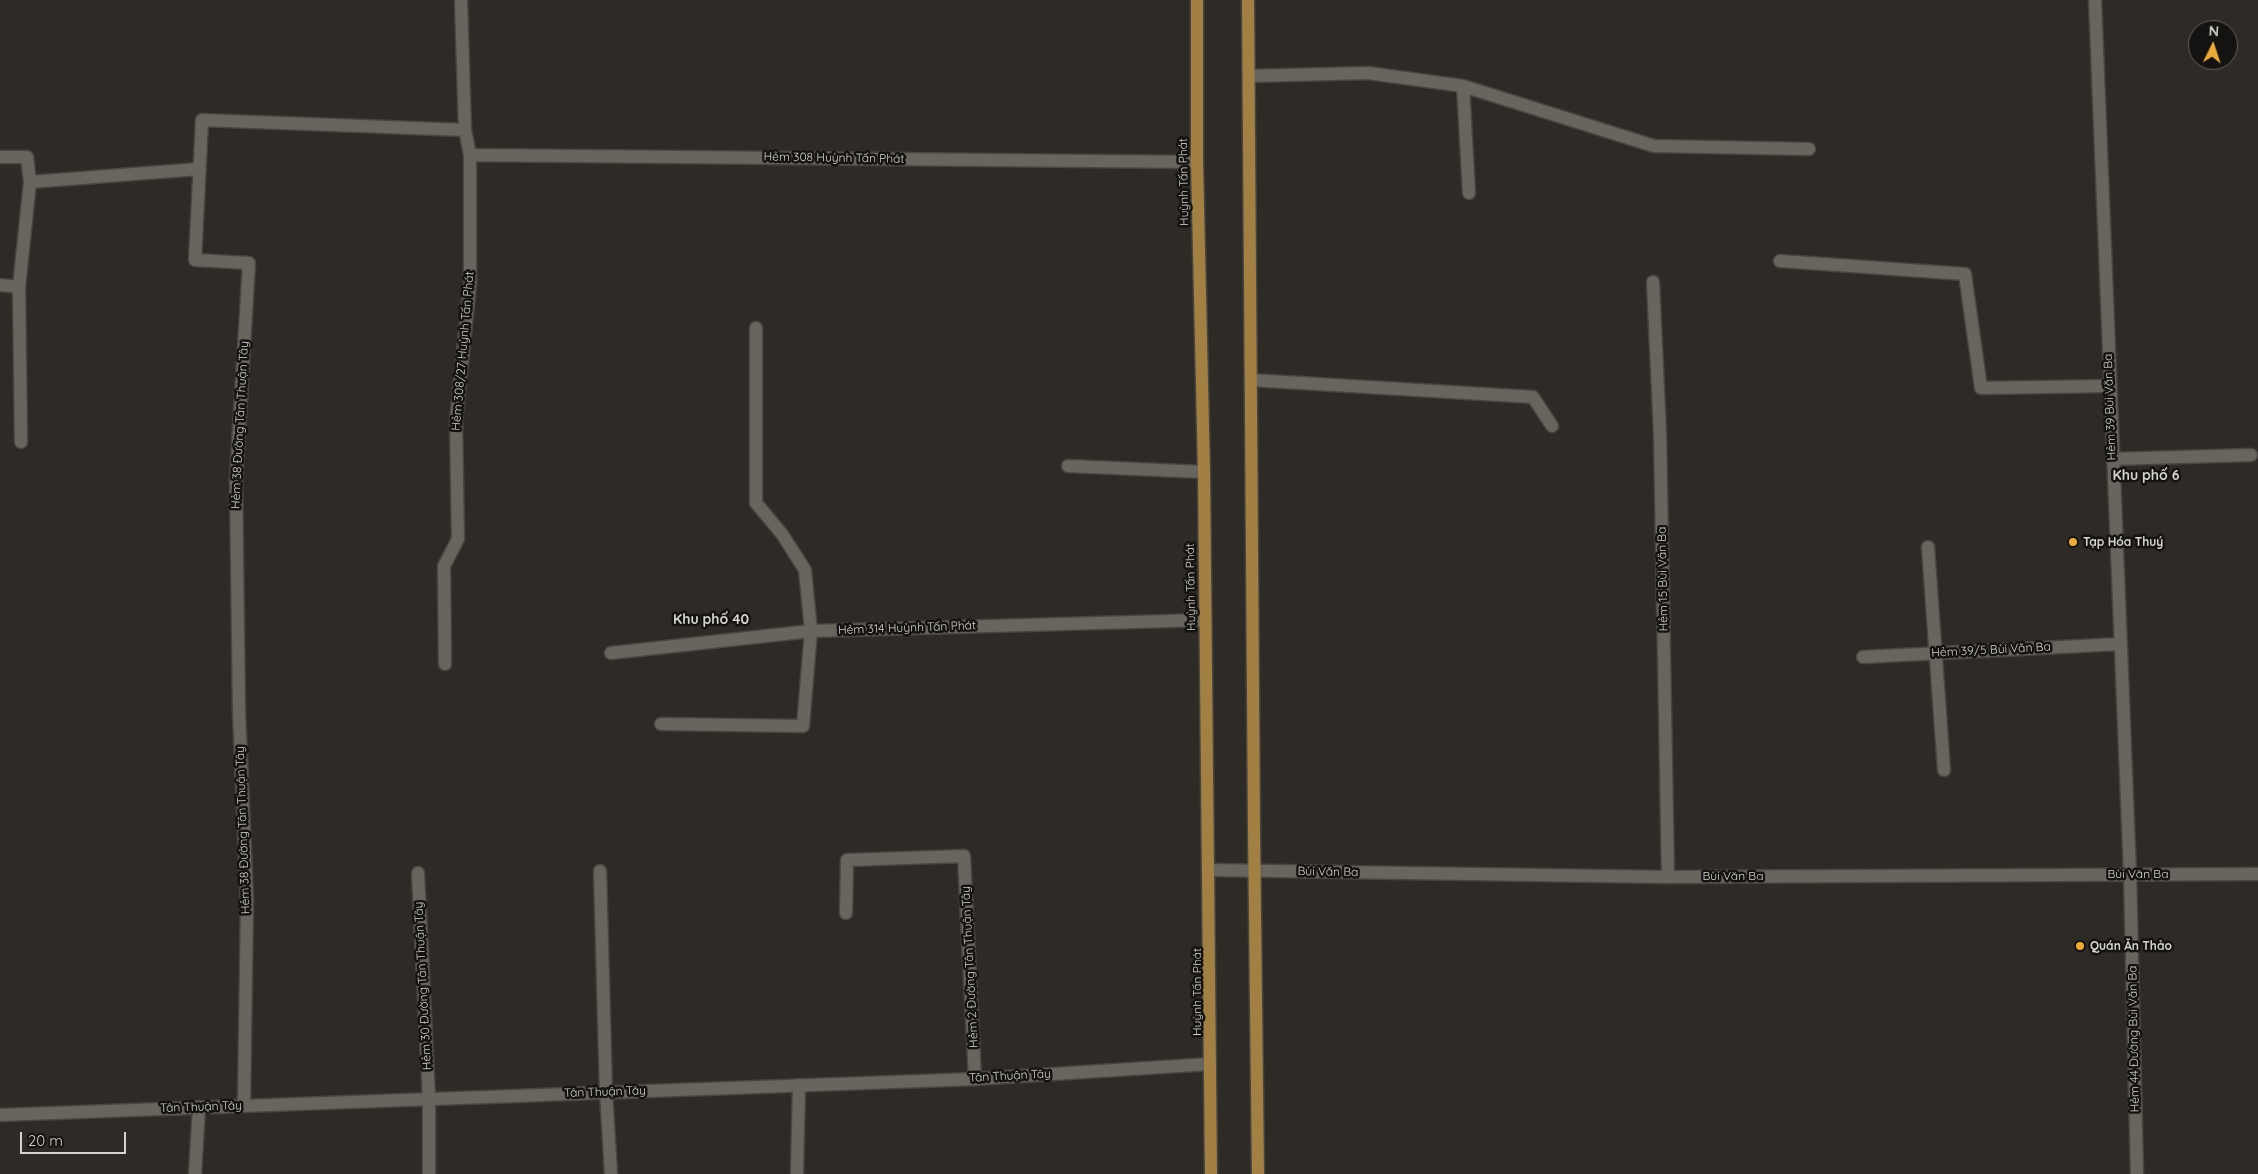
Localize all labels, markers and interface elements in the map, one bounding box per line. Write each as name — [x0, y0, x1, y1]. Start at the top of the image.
north arrow — [2188, 20, 2238, 70]
text: N — [2208, 22, 2220, 40]
street label: Huỳnh Tấn Phát — [1176, 138, 1192, 226]
street label: Hẻm 308 Huỳnh Tấn Phát — [763, 150, 905, 166]
street label: Hẻm 308/27 Huỳnh Tấn Phát — [449, 271, 477, 431]
street label: Hẻm 38 Đường Tân Thuận Tây — [228, 341, 252, 509]
street label: Hẻm 39 Bùi Văn Ba — [2101, 353, 2119, 461]
district label: Khu phố 6 — [2113, 468, 2179, 484]
street label: Hẻm 15 Bùi Văn Ba — [1655, 526, 1671, 632]
place label: Tạp Hóa Thuý — [2083, 535, 2163, 549]
marker: Tạp Hóa Thuý — [2067, 536, 2079, 548]
street label: Huỳnh Tấn Phát — [1183, 543, 1199, 631]
district label: Khu phố 40 — [673, 612, 749, 628]
street label: Hẻm 314 Huỳnh Tấn Phát — [838, 618, 976, 638]
street label: Hẻm 39/5 Bùi Văn Ba — [1931, 640, 2051, 660]
street label: Hẻm 38 Đường Tân Thuận Tây — [233, 746, 253, 914]
street label: Bùi Văn Ba — [1297, 864, 1359, 880]
street label: Bùi Văn Ba — [2108, 867, 2168, 881]
street label: Bùi Văn Ba — [1703, 869, 1763, 883]
street label: Hẻm 2 Đường Tân Thuận Tây — [959, 886, 981, 1048]
street label: Hẻm 30 Đường Tân Thuận Tây — [411, 901, 435, 1071]
place label: Quán Ăn Thảo — [2090, 939, 2172, 953]
marker: Quán Ăn Thảo — [2074, 940, 2086, 952]
street label: Huỳnh Tấn Phát — [1190, 948, 1204, 1036]
street label: Hẻm 44 Đường Bùi Văn Ba — [2126, 965, 2142, 1113]
street label: Tân Thuận Tây — [969, 1067, 1051, 1085]
street label: Tân Thuận Tây — [564, 1083, 646, 1101]
street label: Tân Thuận Tây — [160, 1098, 242, 1116]
scale bar — [22, 1122, 129, 1154]
text: 20 m — [28, 1131, 63, 1150]

